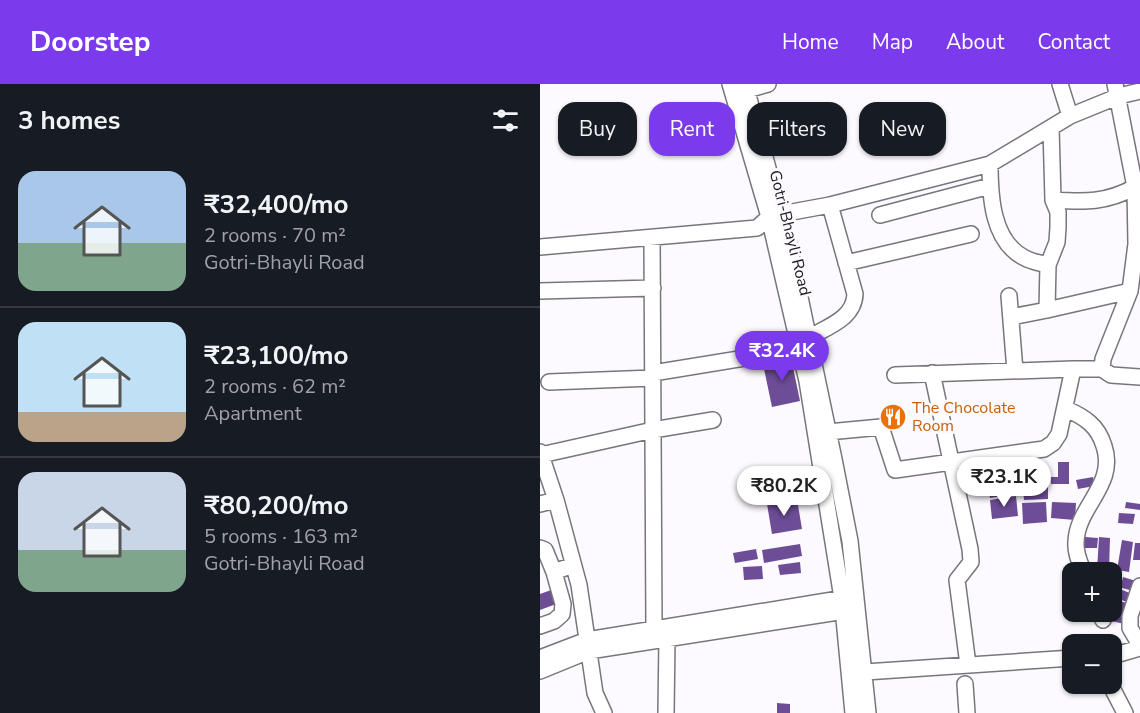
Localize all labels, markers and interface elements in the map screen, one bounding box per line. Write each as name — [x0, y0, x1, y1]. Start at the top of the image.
text: Doorstep — [30, 23, 151, 61]
text: Home — [782, 28, 839, 56]
text: Map — [872, 28, 913, 56]
text: About — [946, 28, 1004, 56]
text: Contact — [1037, 28, 1110, 56]
chip: Buy — [558, 102, 637, 156]
chip: Rent — [649, 102, 735, 156]
chip: Filters — [747, 102, 847, 156]
chip: New — [859, 102, 946, 156]
text: 3 homes — [18, 103, 120, 138]
icon: filters — [489, 104, 522, 137]
street label: Gotri-Bhayli Road — [764, 168, 816, 298]
text: ₹32,400/mo — [204, 187, 348, 222]
icon: home — [66, 195, 138, 267]
text: 2 rooms · 70 m² — [204, 222, 346, 249]
text: Gotri-Bhayli Road — [204, 249, 365, 276]
pin: ₹32.4K — [733, 331, 831, 382]
text: ₹32.4K — [749, 337, 815, 364]
text: ₹23,100/mo — [204, 338, 348, 373]
icon: home — [66, 346, 138, 418]
text: 2 rooms · 62 m² — [204, 373, 346, 400]
place label: The Chocolate Room — [912, 397, 1016, 437]
text: Apartment — [204, 400, 302, 427]
restaurant icon: The Chocolate Room — [878, 402, 908, 432]
pin: ₹23.1K — [955, 457, 1053, 508]
text: ₹23.1K — [971, 463, 1037, 490]
pin: ₹80.2K — [735, 466, 833, 517]
text: ₹80.2K — [751, 472, 817, 499]
text: ₹80,200/mo — [204, 488, 348, 523]
icon: home — [66, 496, 138, 568]
text: 5 rooms · 163 m² — [204, 523, 358, 550]
text: Gotri-Bhayli Road — [204, 550, 365, 577]
map controls — [1062, 562, 1122, 694]
button: + — [1062, 562, 1122, 622]
button: − — [1062, 634, 1122, 694]

